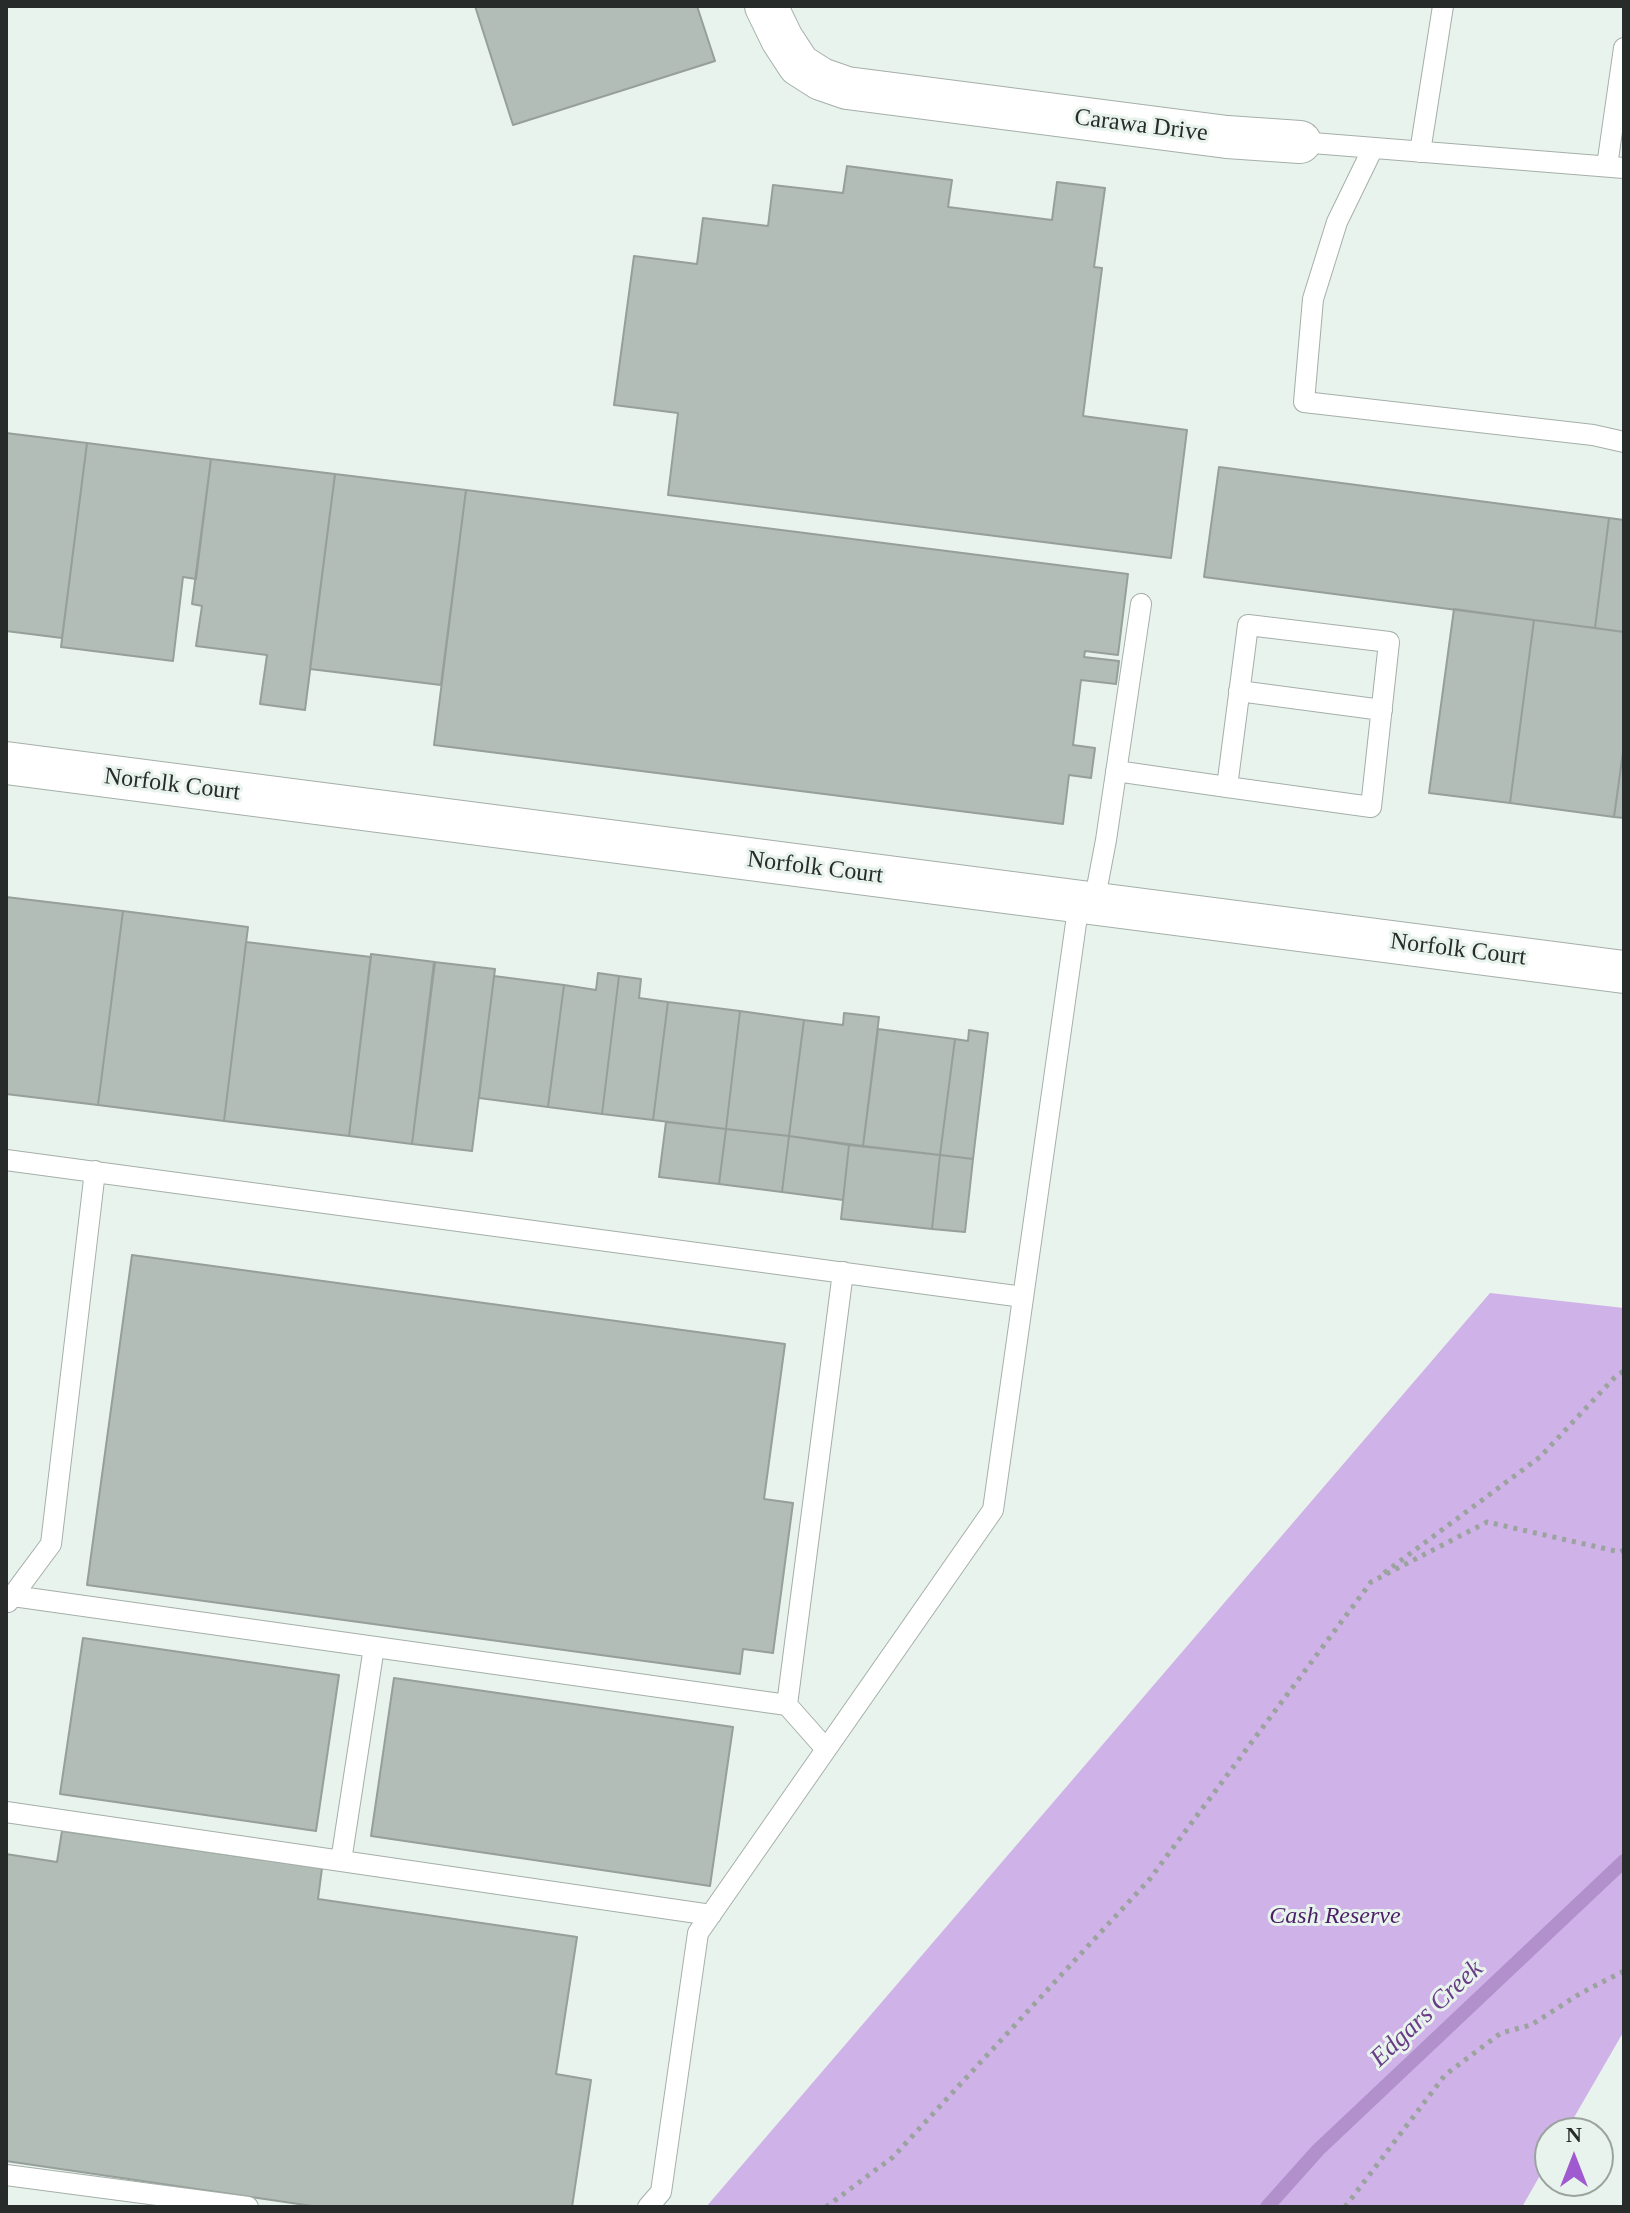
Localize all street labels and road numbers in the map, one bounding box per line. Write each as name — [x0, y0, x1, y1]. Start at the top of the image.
street label: Carawa Drive — [1073, 104, 1209, 148]
street label: Norfolk Court — [102, 762, 242, 808]
street label: Norfolk Court — [745, 845, 885, 891]
street label: Norfolk Court — [1388, 927, 1528, 973]

